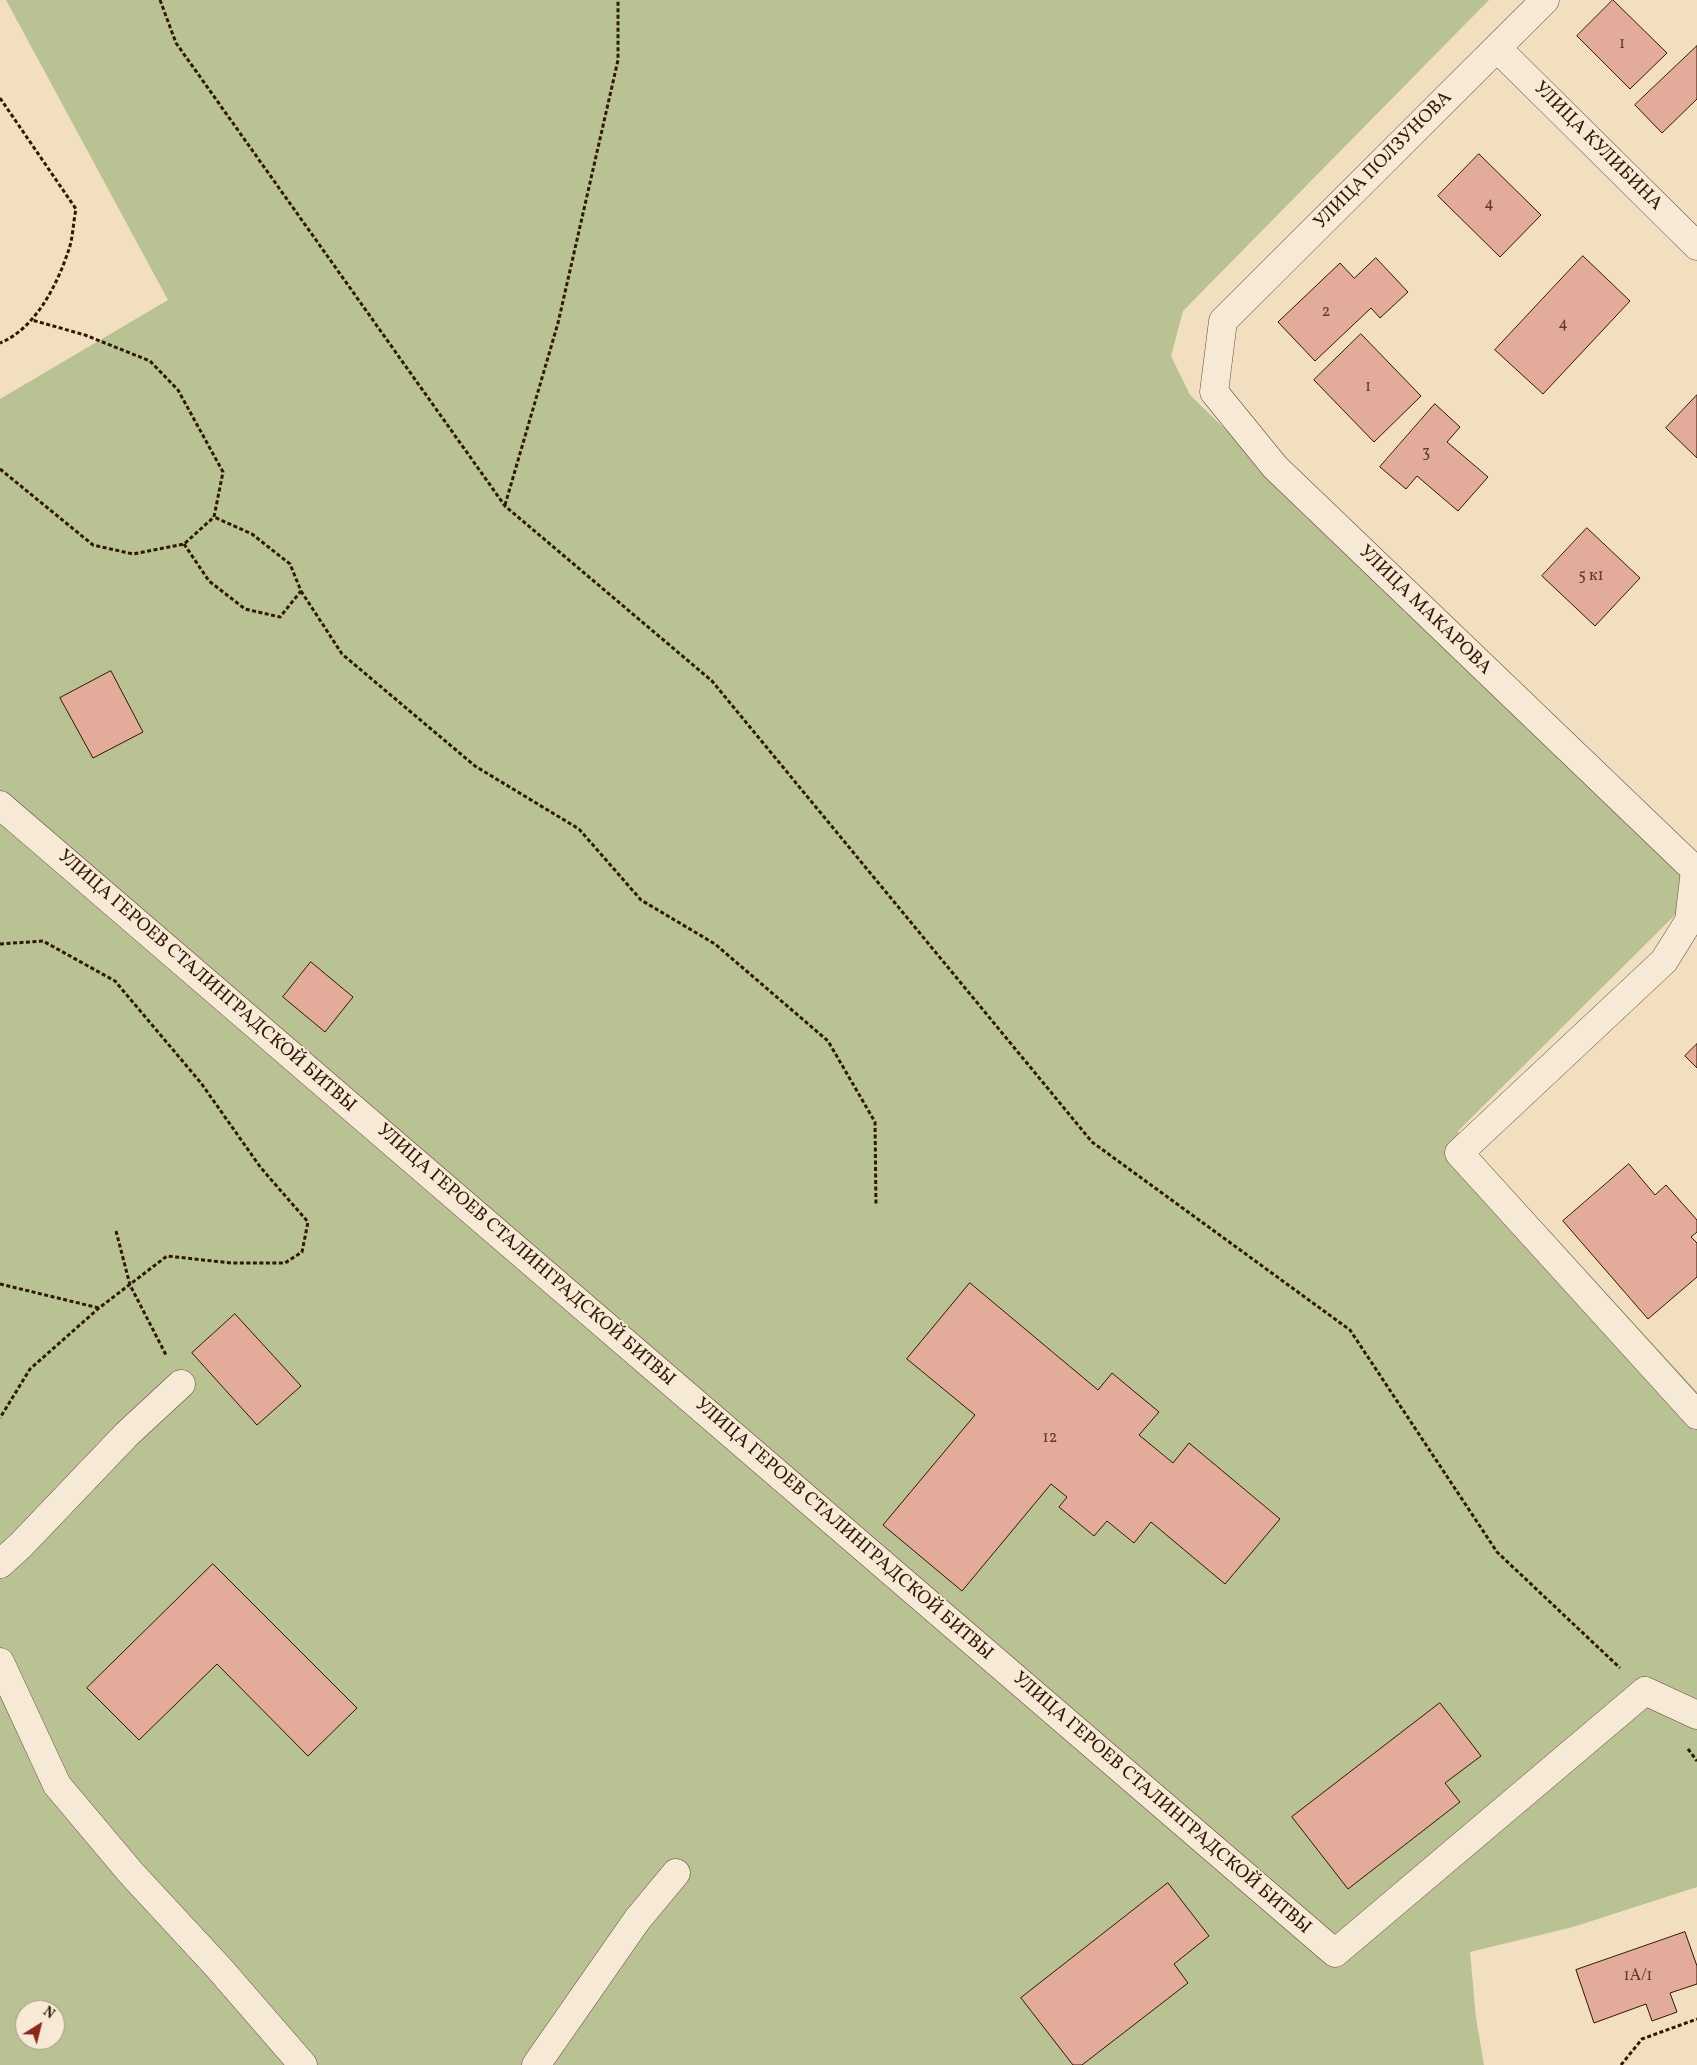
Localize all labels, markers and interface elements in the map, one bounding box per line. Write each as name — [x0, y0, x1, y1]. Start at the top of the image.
house number: 1 — [1619, 35, 1625, 55]
street label: УЛИЦА КУЛИБИНА — [1528, 78, 1666, 216]
street label: УЛИЦА ПОЛЗУНОВА — [1310, 87, 1458, 235]
house number: 4 — [1484, 195, 1494, 215]
house number: 2 — [1322, 303, 1330, 323]
house number: 4 — [1558, 315, 1568, 335]
house number: 1 — [1365, 378, 1371, 398]
house number: 3 — [1422, 444, 1430, 464]
street label: УЛИЦА МАКАРОВА — [1353, 542, 1495, 680]
house number: 5 к1 — [1578, 567, 1604, 587]
street label: УЛИЦА ГЕРОЕВ СТАЛИНГРАДСКОЙ БИТВЫ — [52, 846, 360, 1118]
street label: УЛИЦА ГЕРОЕВ СТАЛИНГРАДСКОЙ БИТВЫ — [371, 1120, 679, 1392]
street label: УЛИЦА ГЕРОЕВ СТАЛИНГРАДСКОЙ БИТВЫ — [689, 1394, 997, 1666]
house number: 12 — [1043, 1429, 1057, 1449]
street label: УЛИЦА ГЕРОЕВ СТАЛИНГРАДСКОЙ БИТВЫ — [1007, 1668, 1315, 1940]
house number: 1А/1 — [1623, 1967, 1653, 1987]
north arrow — [15, 2000, 65, 2050]
text: N — [39, 2003, 58, 2024]

